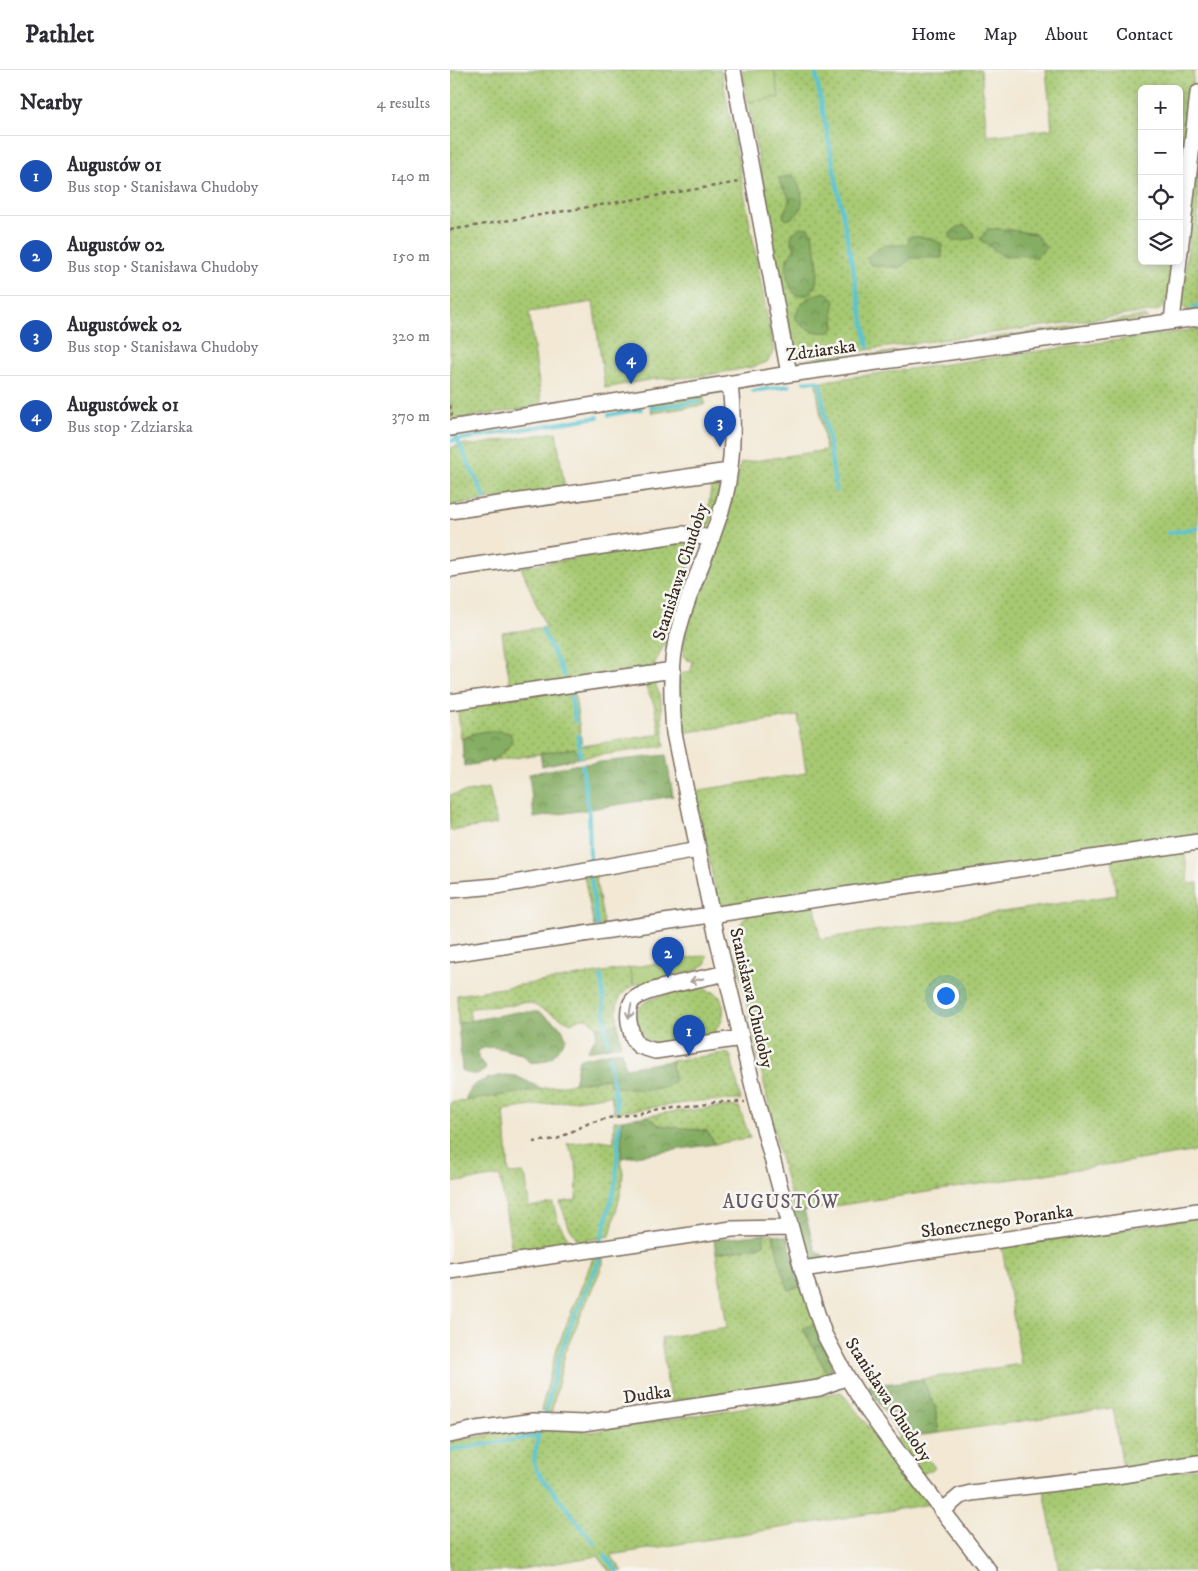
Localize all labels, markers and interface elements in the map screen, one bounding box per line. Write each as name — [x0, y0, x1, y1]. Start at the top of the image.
text: Pathlet — [25, 20, 94, 50]
text: Home — [911, 24, 956, 46]
text: Map — [984, 24, 1017, 46]
text: About — [1045, 24, 1088, 46]
text: Contact — [1116, 24, 1173, 46]
map controls — [1138, 85, 1183, 265]
button: + — [1138, 85, 1183, 130]
text: Nearby — [20, 90, 82, 116]
text: 4 results — [377, 93, 430, 113]
button: − — [1138, 130, 1183, 175]
text: Augustów 01 — [67, 154, 162, 177]
text: 1 — [33, 166, 39, 186]
text: 140 m — [391, 166, 430, 186]
button: locate — [1138, 175, 1183, 220]
text: Bus stop · Stanisława Chudoby — [67, 177, 258, 197]
button: layers — [1138, 220, 1183, 265]
text: Augustów 02 — [67, 234, 164, 257]
text: 2 — [32, 246, 40, 266]
text: 150 m — [392, 246, 430, 266]
text: Bus stop · Stanisława Chudoby — [67, 257, 258, 277]
text: Augustówek 02 — [67, 314, 181, 337]
text: 3 — [33, 326, 39, 346]
text: 320 m — [392, 326, 430, 346]
street label: Zdziarska — [785, 335, 857, 367]
text: Bus stop · Stanisława Chudoby — [67, 337, 258, 357]
pin: 4 — [615, 343, 647, 384]
text: Augustówek 01 — [67, 394, 179, 417]
text: 4 — [31, 406, 41, 426]
text: 370 m — [392, 406, 430, 426]
pin: 3 — [704, 406, 736, 447]
text: Bus stop · Zdziarska — [67, 417, 193, 437]
street label: Stanisława Chudoby — [648, 500, 714, 644]
street label: Stanisława Chudoby — [724, 926, 778, 1071]
pin: 2 — [652, 937, 684, 978]
one-way arrow — [689, 976, 705, 985]
your location — [933, 983, 959, 1009]
one-way arrow — [624, 1002, 634, 1018]
pin: 1 — [673, 1015, 705, 1056]
district label: AUGUSTÓW — [722, 1189, 840, 1214]
street label: Słonecznego Poranka — [920, 1200, 1075, 1244]
street label: Stanisława Chudoby — [840, 1334, 937, 1467]
street label: Dudka — [622, 1381, 672, 1409]

